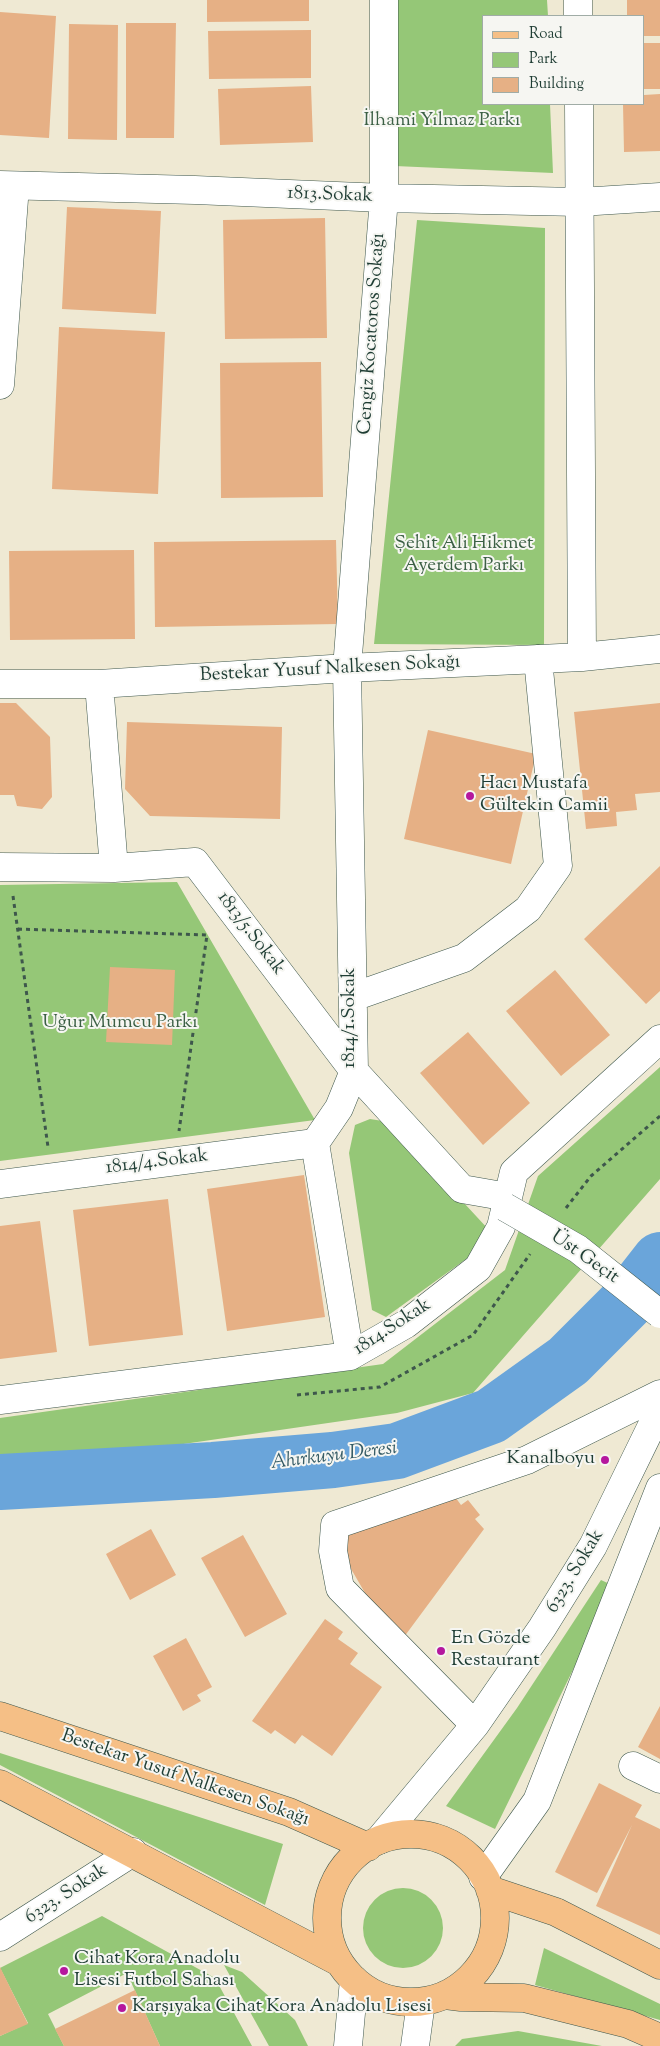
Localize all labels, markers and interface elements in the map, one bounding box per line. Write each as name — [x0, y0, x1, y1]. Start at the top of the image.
legend — [482, 15, 645, 105]
text: Road — [529, 24, 563, 45]
text: Park — [529, 49, 558, 70]
text: Building — [529, 74, 584, 95]
park label: İlhami Yılmaz Parkı — [364, 111, 520, 133]
street label: 1813.Sokak — [287, 183, 373, 209]
street label: Cengiz Kocatoros Sokağı — [355, 232, 391, 436]
park label: Şehit Ali Hikmet Ayerdem Parkı — [395, 534, 533, 578]
street label: Bestekar Yusuf Nalkesen Sokağı — [199, 652, 461, 688]
place label: Hacı Mustafa Gültekin Camii — [480, 774, 608, 818]
marker: Hacı Mustafa Gültekin Camii — [464, 790, 476, 802]
street label: 1813/5.Sokak — [211, 888, 289, 980]
street label: 1814/1.Sokak — [340, 968, 362, 1068]
park label: Uğur Mumcu Parkı — [42, 1013, 198, 1035]
street label: 1814/4.Sokak — [105, 1145, 209, 1181]
street label: Üst Geçit — [545, 1226, 623, 1290]
street label: 1814.Sokak — [350, 1295, 436, 1361]
water label: Ahırkuyu Deresi — [269, 1437, 399, 1477]
place label: Kanalboyu — [506, 1449, 595, 1471]
marker: Kanalboyu — [599, 1454, 611, 1466]
street label: 6323. Sokak — [542, 1526, 610, 1618]
place label: En Gözde Restaurant — [451, 1629, 540, 1673]
marker: En Gözde Restaurant — [435, 1645, 447, 1657]
street label: Bestekar Yusuf Nalkesen Sokağı — [58, 1726, 312, 1832]
street label: 6323. Sokak — [22, 1860, 112, 1930]
place label: Cihat Kora Anadolu Lisesi Futbol Sahası — [74, 1949, 240, 1993]
marker: Cihat Kora Anadolu Lisesi Futbol Sahası — [58, 1965, 70, 1977]
place label: Karşıyaka Cihat Kora Anadolu Lisesi — [132, 1997, 432, 2019]
marker: Karşıyaka Cihat Kora Anadolu Lisesi — [116, 2002, 128, 2014]

